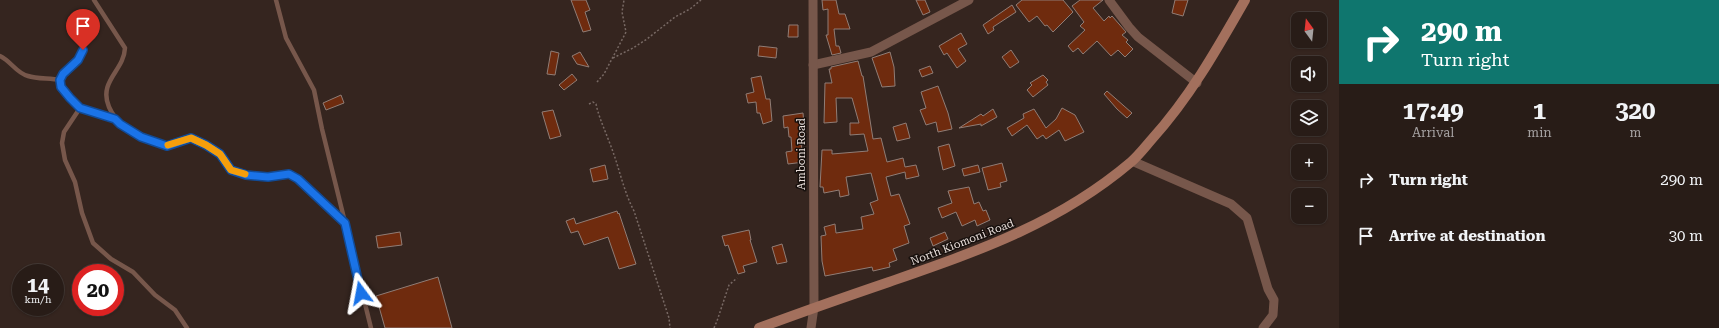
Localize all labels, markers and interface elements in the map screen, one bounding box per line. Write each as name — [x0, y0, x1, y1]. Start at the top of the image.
pin — [66, 9, 100, 50]
north arrow — [1291, 12, 1327, 48]
map controls — [1291, 12, 1327, 224]
icon: arrive — [72, 15, 94, 37]
text: 290 m — [1421, 15, 1502, 48]
icon: right — [1355, 16, 1407, 68]
text: Turn right — [1421, 49, 1509, 70]
button: sound — [1291, 56, 1327, 92]
text: 17:49 — [1403, 97, 1464, 125]
text: 1 — [1533, 97, 1546, 125]
text: 320 — [1615, 97, 1656, 125]
button: layers — [1291, 100, 1327, 136]
street label: Amboni Road — [795, 118, 808, 190]
text: Arrival — [1412, 125, 1454, 140]
text: min — [1527, 125, 1552, 140]
text: m — [1629, 125, 1641, 140]
button: + — [1291, 144, 1327, 180]
icon: right — [1355, 169, 1377, 191]
text: Turn right — [1389, 171, 1468, 189]
text: 290 m — [1660, 171, 1703, 189]
button: − — [1291, 188, 1327, 224]
street label: North Kiomoni Road — [909, 217, 1016, 268]
icon: arrive — [1355, 225, 1377, 247]
text: Arrive at destination — [1389, 227, 1545, 245]
text: 30 m — [1669, 227, 1703, 245]
speed limit sign: 20 — [72, 264, 124, 316]
position arrow — [340, 272, 382, 314]
text: 14 — [27, 273, 49, 297]
text: km/h — [25, 294, 51, 305]

